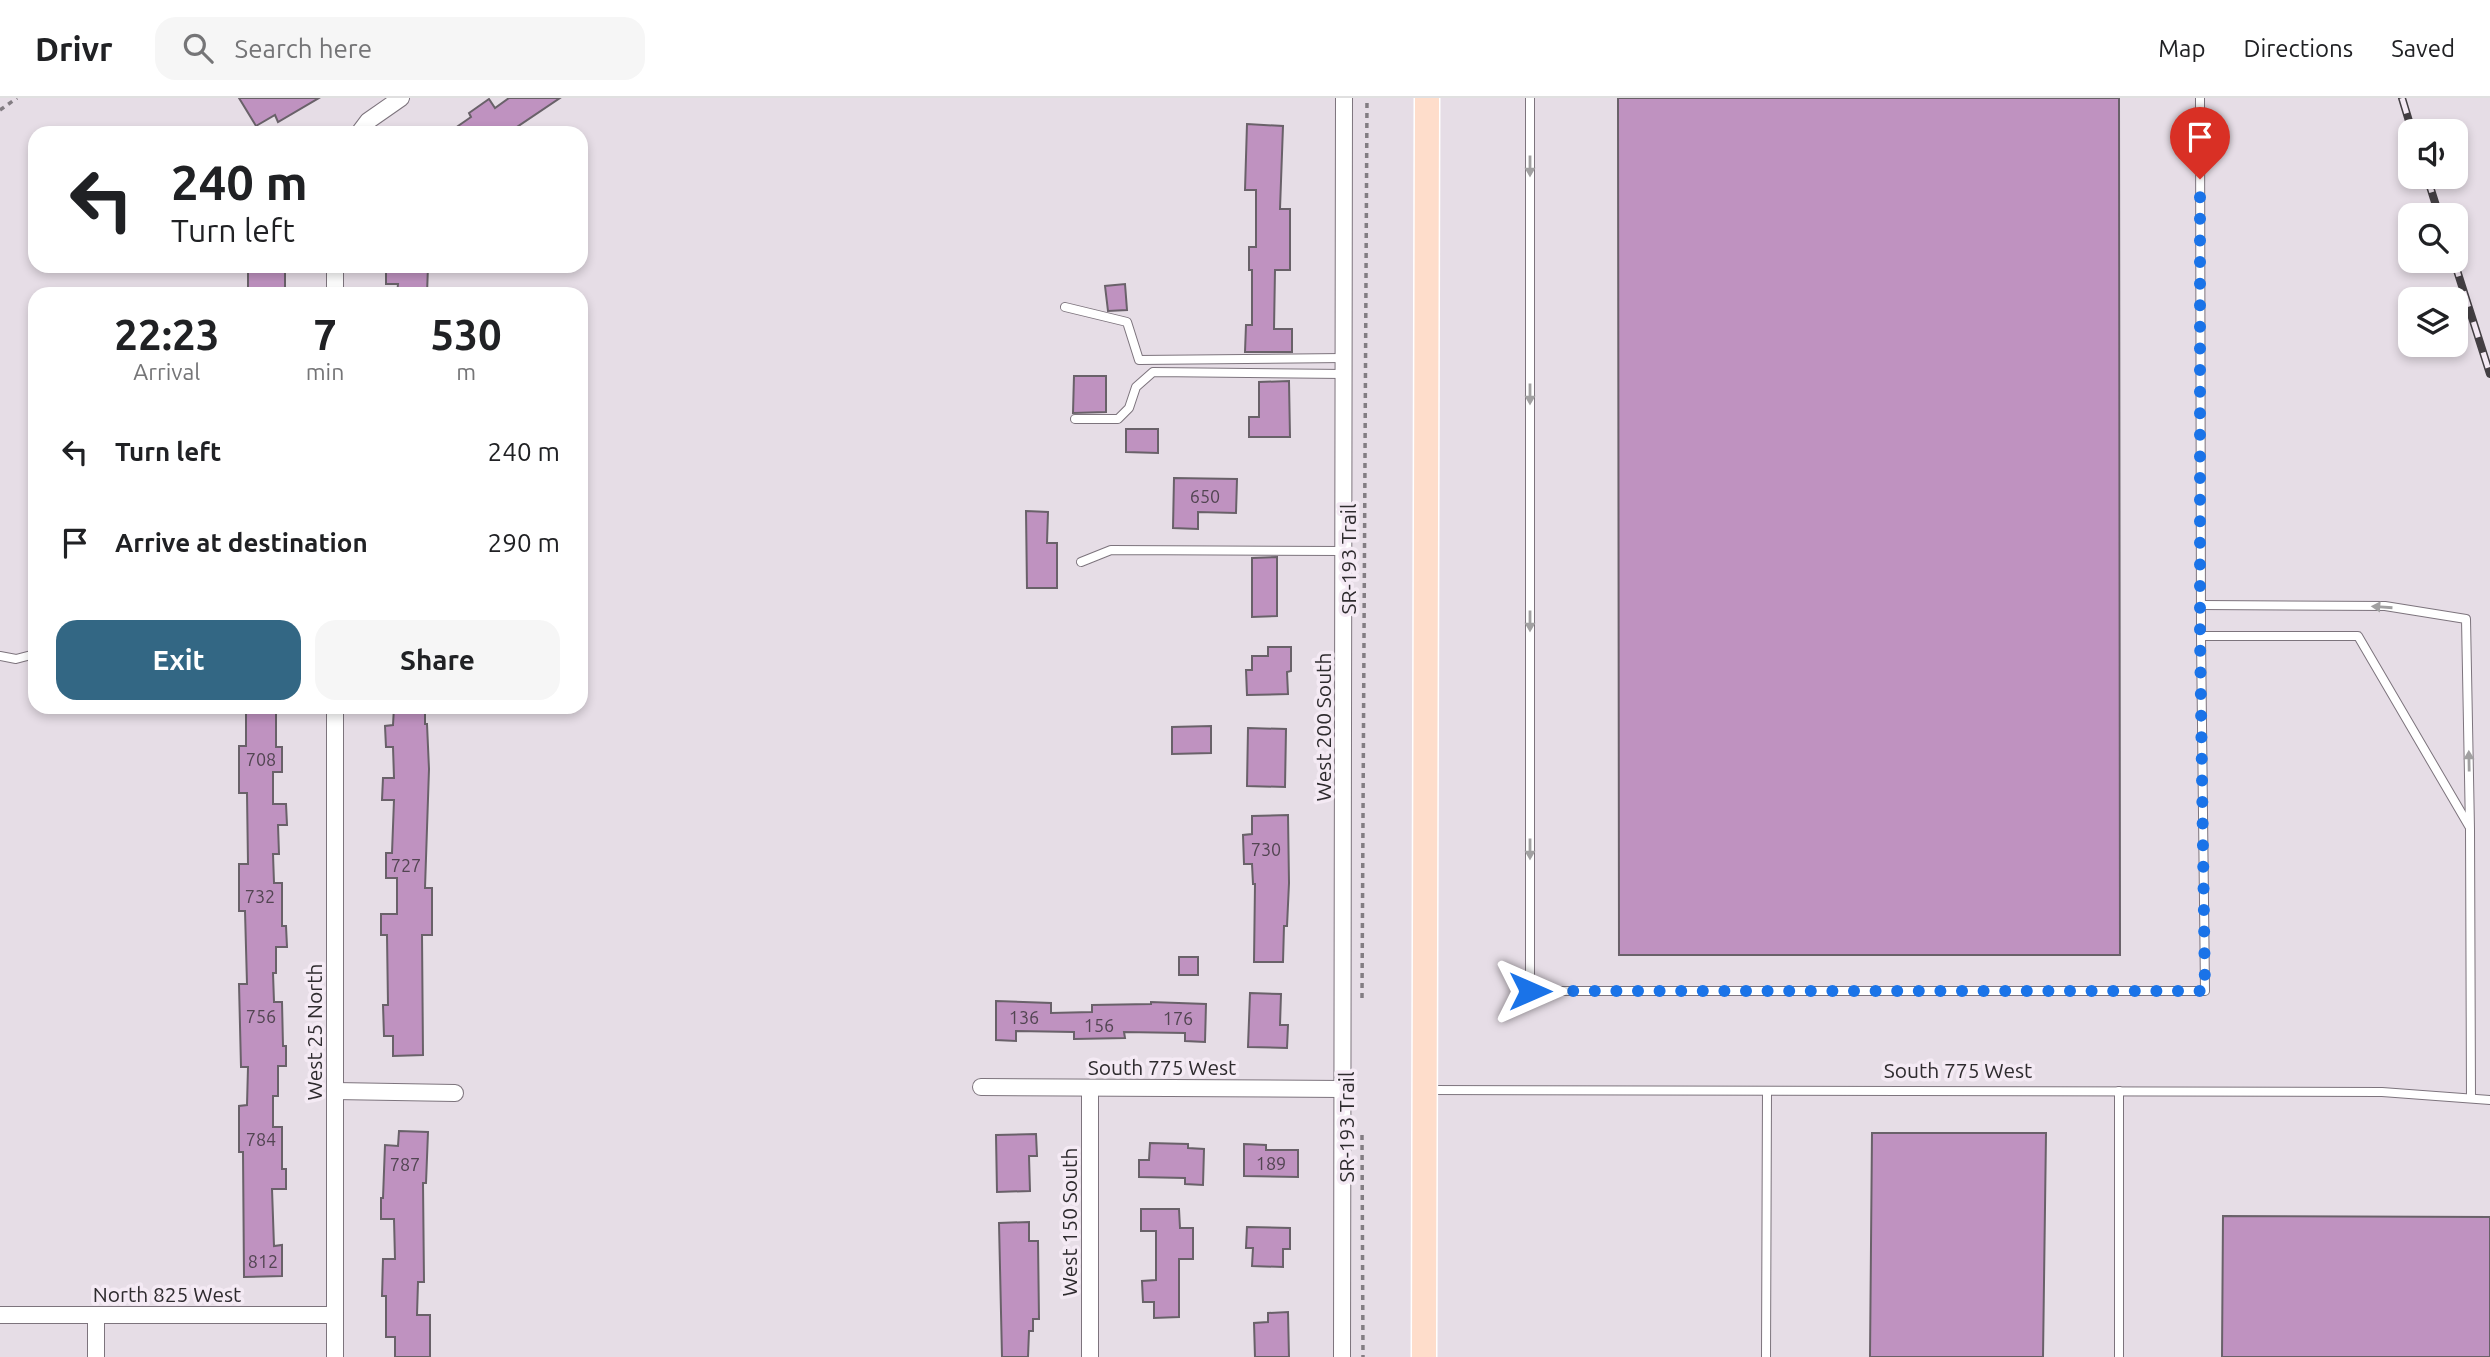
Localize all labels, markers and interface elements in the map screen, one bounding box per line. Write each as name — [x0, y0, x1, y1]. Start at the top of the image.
search box — [155, 17, 645, 80]
icon: search — [179, 29, 217, 67]
text: Drivr — [35, 30, 113, 67]
text: Search here — [235, 34, 372, 63]
text: Map — [2158, 35, 2205, 62]
text: Directions — [2243, 35, 2353, 62]
text: Saved — [2391, 35, 2455, 62]
pin — [2170, 107, 2230, 179]
icon: arrive — [2181, 118, 2219, 156]
map controls — [2398, 119, 2468, 357]
button: sound — [2398, 119, 2468, 189]
icon: left — [56, 154, 147, 245]
text: 240 m — [171, 154, 308, 209]
one-way arrow — [1524, 155, 1536, 177]
button: search — [2398, 203, 2468, 273]
text: Turn left — [171, 212, 295, 248]
button: layers — [2398, 287, 2468, 357]
text: 22:23 — [114, 311, 219, 358]
text: 7 — [313, 311, 337, 358]
text: 530 — [431, 311, 502, 358]
text: Arrival — [133, 359, 200, 384]
text: min — [306, 359, 344, 384]
text: m — [456, 359, 476, 384]
one-way arrow — [1524, 383, 1536, 405]
icon: left — [56, 433, 94, 471]
text: Turn left — [115, 437, 221, 466]
text: 240 m — [488, 437, 560, 466]
house number: 650 — [1190, 486, 1220, 506]
street label: SR-193 Trail — [1336, 504, 1360, 614]
icon: arrive — [56, 524, 94, 562]
text: Arrive at destination — [115, 528, 368, 557]
text: 290 m — [488, 528, 560, 557]
one-way arrow — [2370, 601, 2392, 612]
one-way arrow — [1524, 610, 1536, 632]
button: Exit — [56, 620, 301, 700]
button: Share — [315, 620, 560, 700]
street label: West 200 South — [1311, 653, 1335, 801]
house number: 708 — [246, 749, 276, 769]
one-way arrow — [2463, 750, 2475, 772]
one-way arrow — [1524, 838, 1536, 860]
house number: 730 — [1251, 839, 1281, 859]
house number: 727 — [391, 855, 421, 875]
house number: 732 — [245, 886, 275, 906]
position arrow — [1493, 954, 1567, 1028]
street label: West 25 North — [302, 964, 326, 1100]
house number: 756 — [246, 1006, 276, 1026]
house number: 136 — [1009, 1007, 1039, 1027]
house number: 176 — [1163, 1008, 1193, 1028]
house number: 156 — [1084, 1015, 1114, 1035]
street label: South 775 West — [1088, 1055, 1236, 1079]
street label: South 775 West — [1884, 1058, 2032, 1082]
street label: SR-193 Trail — [1334, 1072, 1358, 1182]
house number: 784 — [246, 1129, 276, 1149]
street label: West 150 South — [1057, 1148, 1081, 1296]
house number: 189 — [1256, 1153, 1286, 1173]
house number: 787 — [390, 1154, 420, 1174]
house number: 812 — [248, 1251, 278, 1271]
street label: North 825 West — [93, 1282, 241, 1306]

